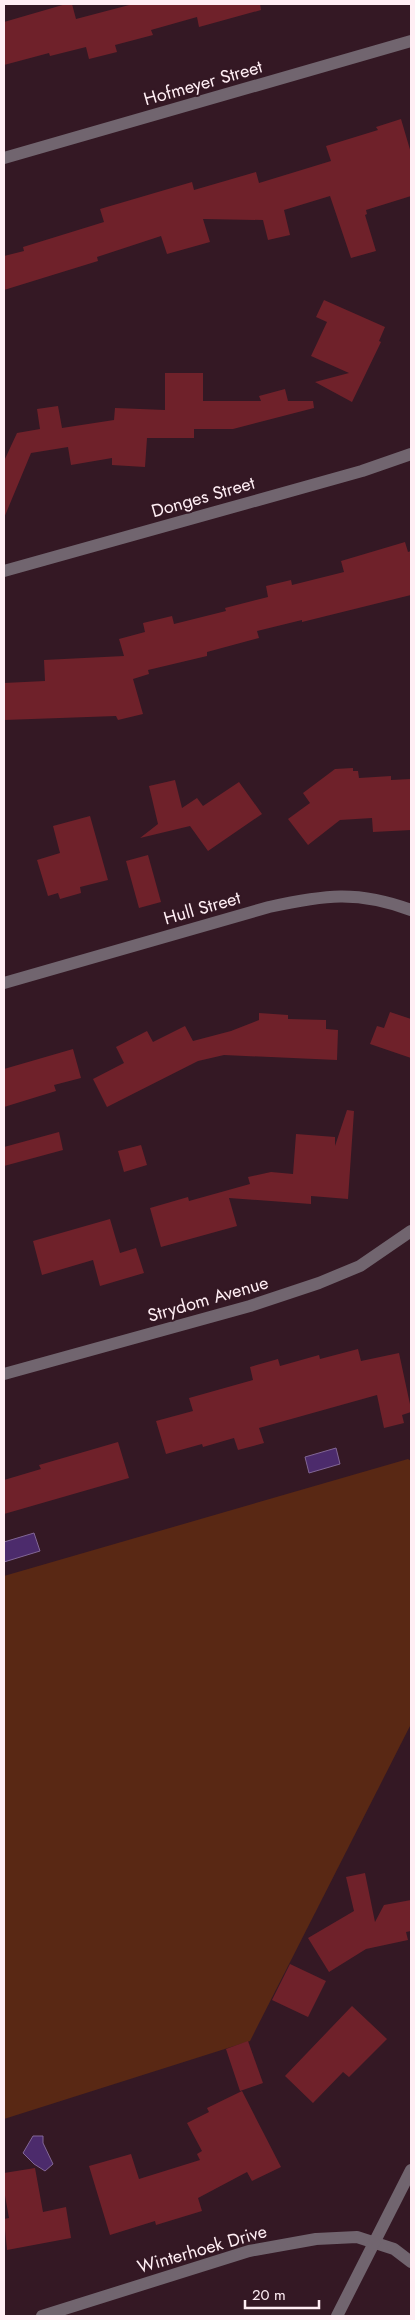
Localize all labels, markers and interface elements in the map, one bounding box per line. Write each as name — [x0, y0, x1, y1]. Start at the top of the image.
street label: Hofmeyer Street — [141, 53, 266, 112]
street label: Donges Street — [148, 470, 258, 524]
street label: Hull Street — [160, 884, 244, 931]
street label: Strydom Avenue — [145, 1269, 271, 1329]
street label: Winterhoek Drive — [134, 2218, 270, 2280]
scale bar — [245, 2278, 319, 2310]
text: 20 m — [252, 2284, 286, 2306]

